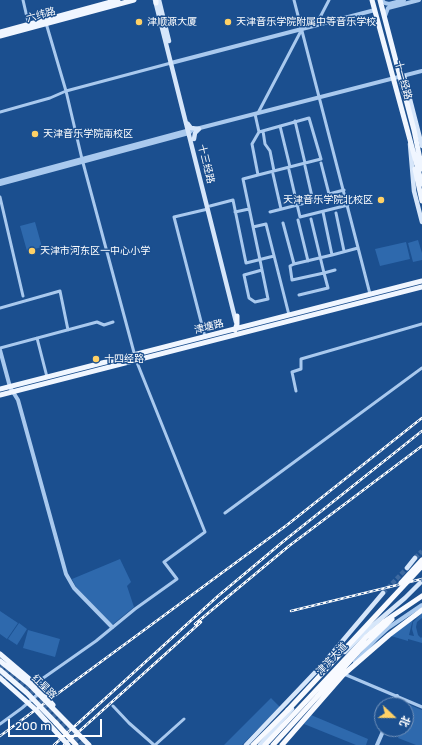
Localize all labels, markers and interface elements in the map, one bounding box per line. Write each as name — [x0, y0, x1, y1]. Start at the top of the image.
street label: 六纬路 — [25, 5, 57, 25]
place label: 津顺源大厦 — [147, 16, 197, 28]
place label: 天津音乐学院附属中等音乐学校 — [236, 16, 376, 28]
marker: 津顺源大厦 — [134, 17, 144, 27]
marker: 天津音乐学院附属中等音乐学校 — [223, 17, 233, 27]
street label: 十一经路 — [392, 59, 414, 101]
place label: 天津音乐学院南校区 — [43, 128, 133, 140]
marker: 天津音乐学院南校区 — [30, 129, 40, 139]
street label: 十三经路 — [195, 143, 217, 185]
place label: 天津音乐学院北校区 — [283, 194, 373, 206]
marker: 天津音乐学院北校区 — [376, 195, 386, 205]
place label: 天津市河东区一中心小学 — [40, 245, 150, 257]
marker: 天津市河东区一中心小学 — [27, 246, 37, 256]
street label: 津塘路 — [193, 318, 225, 336]
place label: 十四经路 — [104, 353, 144, 365]
marker: 十四经路 — [91, 354, 101, 364]
street label: 津滨大道 — [314, 640, 350, 678]
street label: 红星路 — [29, 672, 59, 702]
north arrow — [374, 697, 414, 737]
scale bar — [10, 711, 104, 737]
text: 北 — [397, 714, 413, 729]
text: 200 m — [15, 719, 51, 733]

